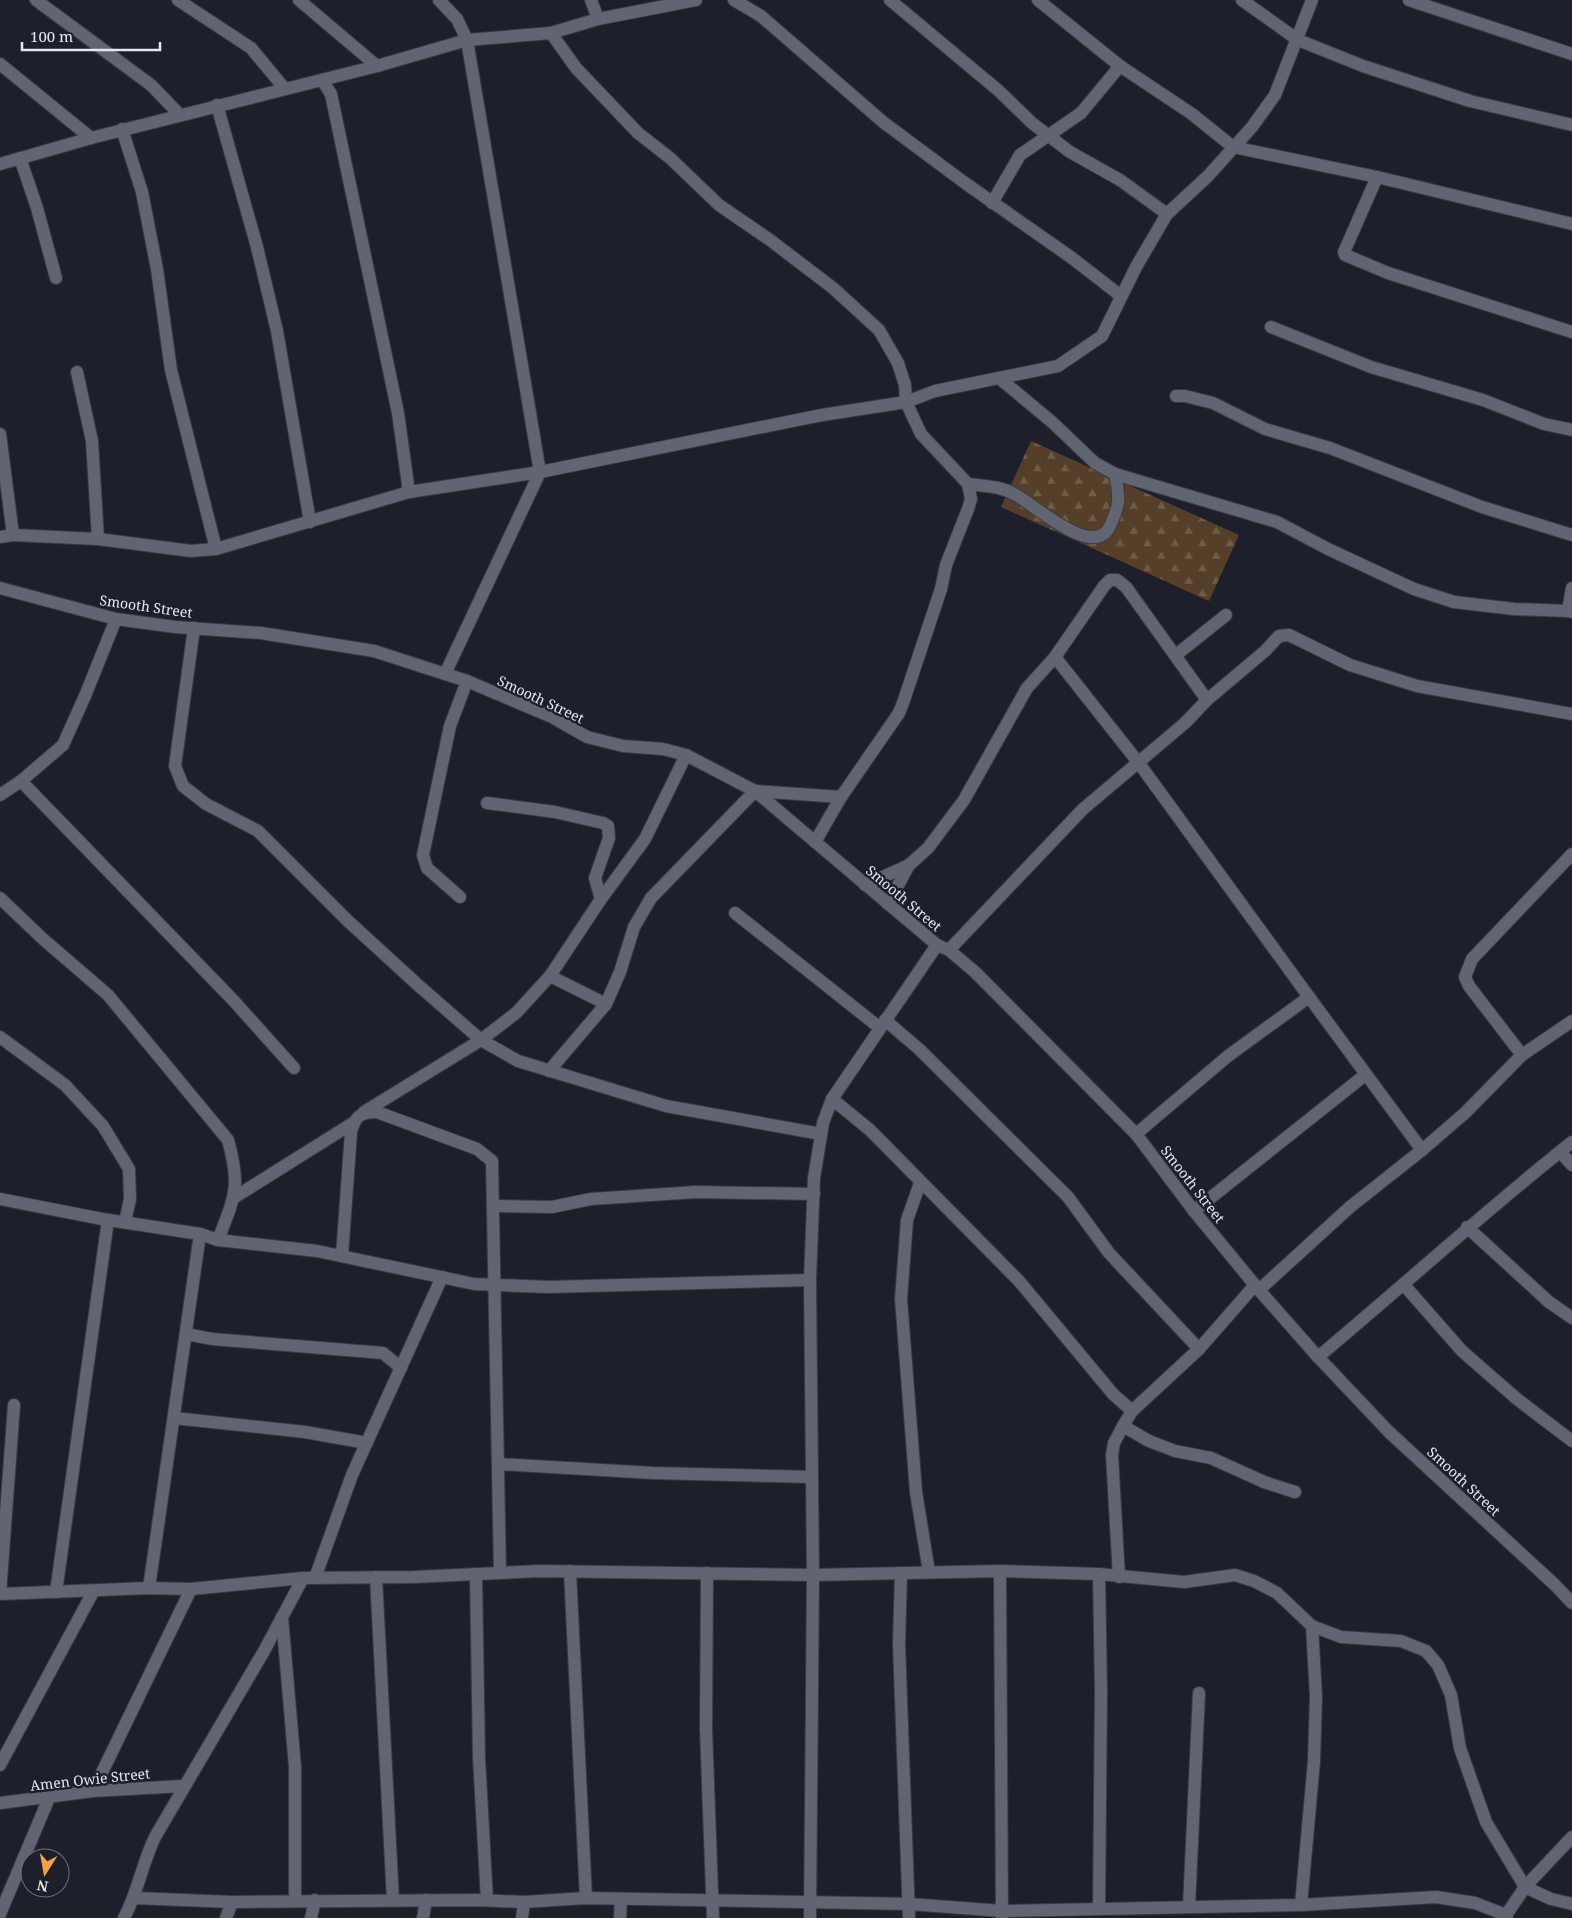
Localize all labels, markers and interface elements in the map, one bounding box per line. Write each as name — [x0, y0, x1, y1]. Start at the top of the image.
scale bar — [22, 20, 160, 52]
text: 100 m — [30, 26, 73, 46]
street label: Smooth Street — [98, 590, 194, 622]
street label: Smooth Street — [495, 671, 587, 727]
street label: Smooth Street — [862, 861, 946, 935]
street label: Smooth Street — [1157, 1141, 1229, 1227]
street label: Smooth Street — [1423, 1442, 1505, 1520]
street label: Amen Owie Street — [29, 1763, 151, 1795]
north arrow — [20, 1848, 70, 1898]
text: N — [35, 1876, 50, 1897]

